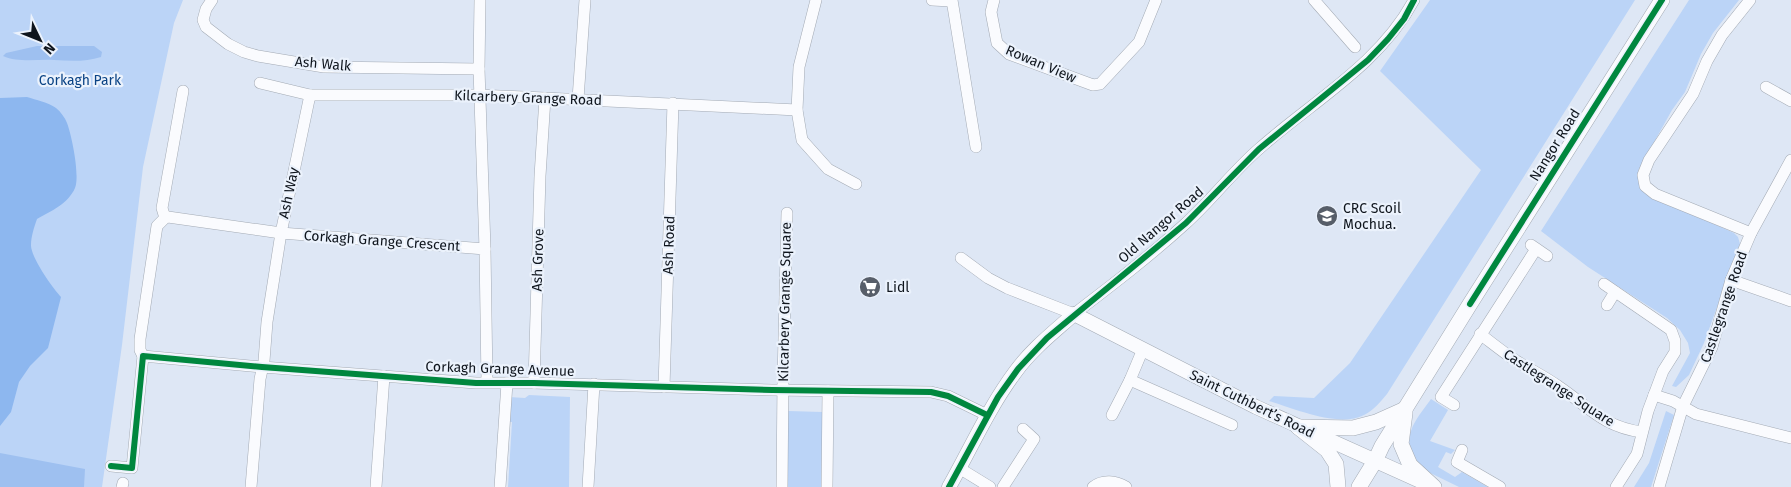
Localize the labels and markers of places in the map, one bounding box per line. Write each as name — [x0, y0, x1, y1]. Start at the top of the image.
place label: CRC Scoil Mochua. — [1343, 200, 1401, 233]
school or university icon: CRC Scoil Mochua. — [1315, 204, 1339, 228]
supermarket icon: Lidl — [858, 275, 882, 299]
place label: Lidl — [886, 279, 909, 296]

